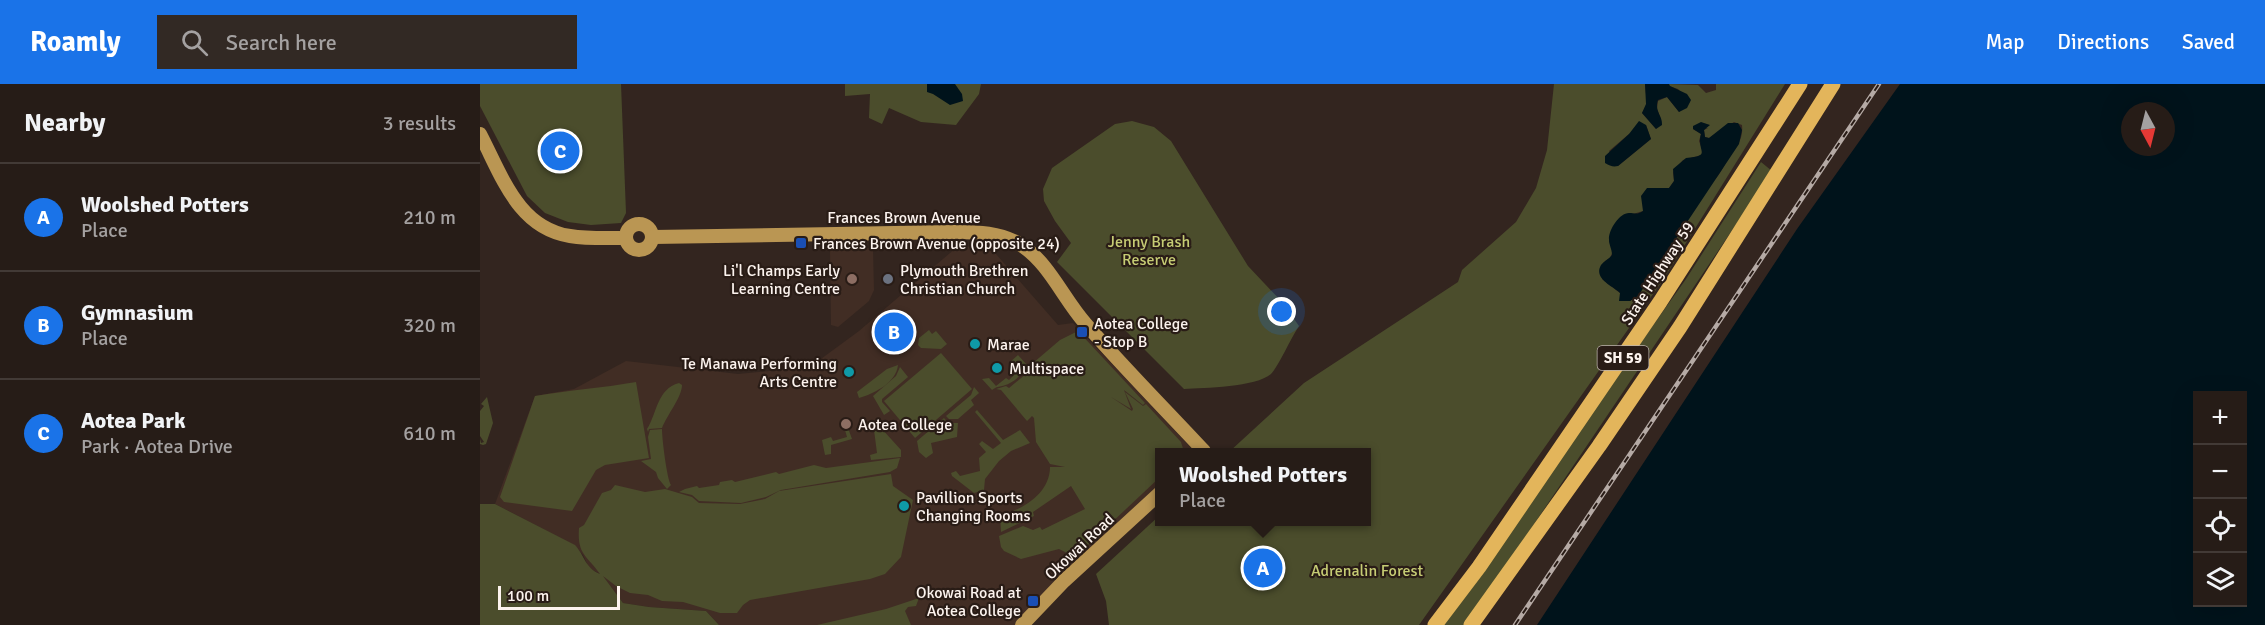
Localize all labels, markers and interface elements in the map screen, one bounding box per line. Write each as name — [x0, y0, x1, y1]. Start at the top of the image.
search box — [157, 15, 577, 69]
text: Roamly — [30, 25, 121, 59]
icon: search — [178, 26, 211, 59]
text: Search here — [226, 29, 337, 56]
text: Map — [1986, 29, 2024, 55]
text: Directions — [2057, 29, 2149, 55]
text: Saved — [2182, 29, 2235, 55]
north arrow — [2121, 102, 2175, 156]
text: Nearby — [24, 107, 105, 139]
text: 3 results — [383, 111, 456, 136]
pin: C — [540, 128, 580, 174]
text: Woolshed Potters — [81, 191, 249, 218]
text: A — [37, 205, 50, 230]
text: 210 m — [403, 205, 456, 230]
street label: Frances Brown Avenue — [827, 208, 981, 228]
text: Place — [81, 218, 128, 243]
street label: State Highway 59 — [1617, 218, 1699, 329]
park label: Jenny Brash Reserve — [1108, 232, 1190, 270]
place label: Frances Brown Avenue (opposite 24) — [813, 234, 1060, 254]
marker: Frances Brown Avenue (opposite 24) — [794, 236, 808, 250]
place label: Li'l Champs Early Learning Centre — [723, 261, 841, 299]
place label: Plymouth Brethren Christian Church — [900, 261, 1028, 299]
marker: Li'l Champs Early Learning Centre — [845, 272, 859, 286]
marker: Plymouth Brethren Christian Church — [881, 272, 895, 286]
your location — [1267, 297, 1296, 326]
text: Gymnasium — [81, 299, 194, 326]
pin: B — [874, 310, 914, 354]
text: B — [37, 313, 50, 338]
text: 320 m — [403, 313, 456, 338]
place label: Aotea College - Stop B — [1094, 314, 1188, 352]
marker: Aotea College - Stop B — [1075, 325, 1089, 339]
text: Place — [81, 326, 128, 351]
place label: Marae — [987, 335, 1030, 355]
marker: Marae — [968, 337, 982, 351]
road number: SH 59 — [1598, 346, 1648, 370]
place label: Te Manawa Performing Arts Centre — [682, 354, 837, 392]
place label: Multispace — [1009, 359, 1084, 379]
marker: Multispace — [990, 361, 1004, 375]
marker: Te Manawa Performing Arts Centre — [842, 365, 856, 379]
map controls — [2193, 391, 2247, 607]
button: + — [2193, 391, 2247, 445]
text: Aotea Park — [81, 407, 185, 434]
place label: Aotea College — [858, 415, 952, 435]
marker: Aotea College — [839, 417, 853, 431]
text: C — [37, 421, 50, 446]
text: 610 m — [403, 421, 456, 446]
text: Park · Aotea Drive — [81, 434, 233, 459]
button: − — [2193, 445, 2247, 499]
popup — [1155, 448, 1371, 526]
text: Woolshed Potters — [1179, 461, 1347, 488]
place label: Pavillion Sports Changing Rooms — [916, 488, 1030, 526]
text: Place — [1179, 488, 1226, 513]
marker: Pavillion Sports Changing Rooms — [897, 499, 911, 513]
button: locate — [2193, 499, 2247, 553]
street label: Okowai Road — [1041, 509, 1119, 584]
pin: A — [1244, 546, 1282, 590]
button: layers — [2193, 553, 2247, 607]
park label: Adrenalin Forest — [1311, 561, 1423, 581]
scale bar — [498, 583, 620, 610]
place label: Okowai Road at Aotea College — [916, 583, 1021, 621]
text: 100 m — [507, 586, 549, 606]
marker: Okowai Road at Aotea College — [1026, 594, 1040, 608]

